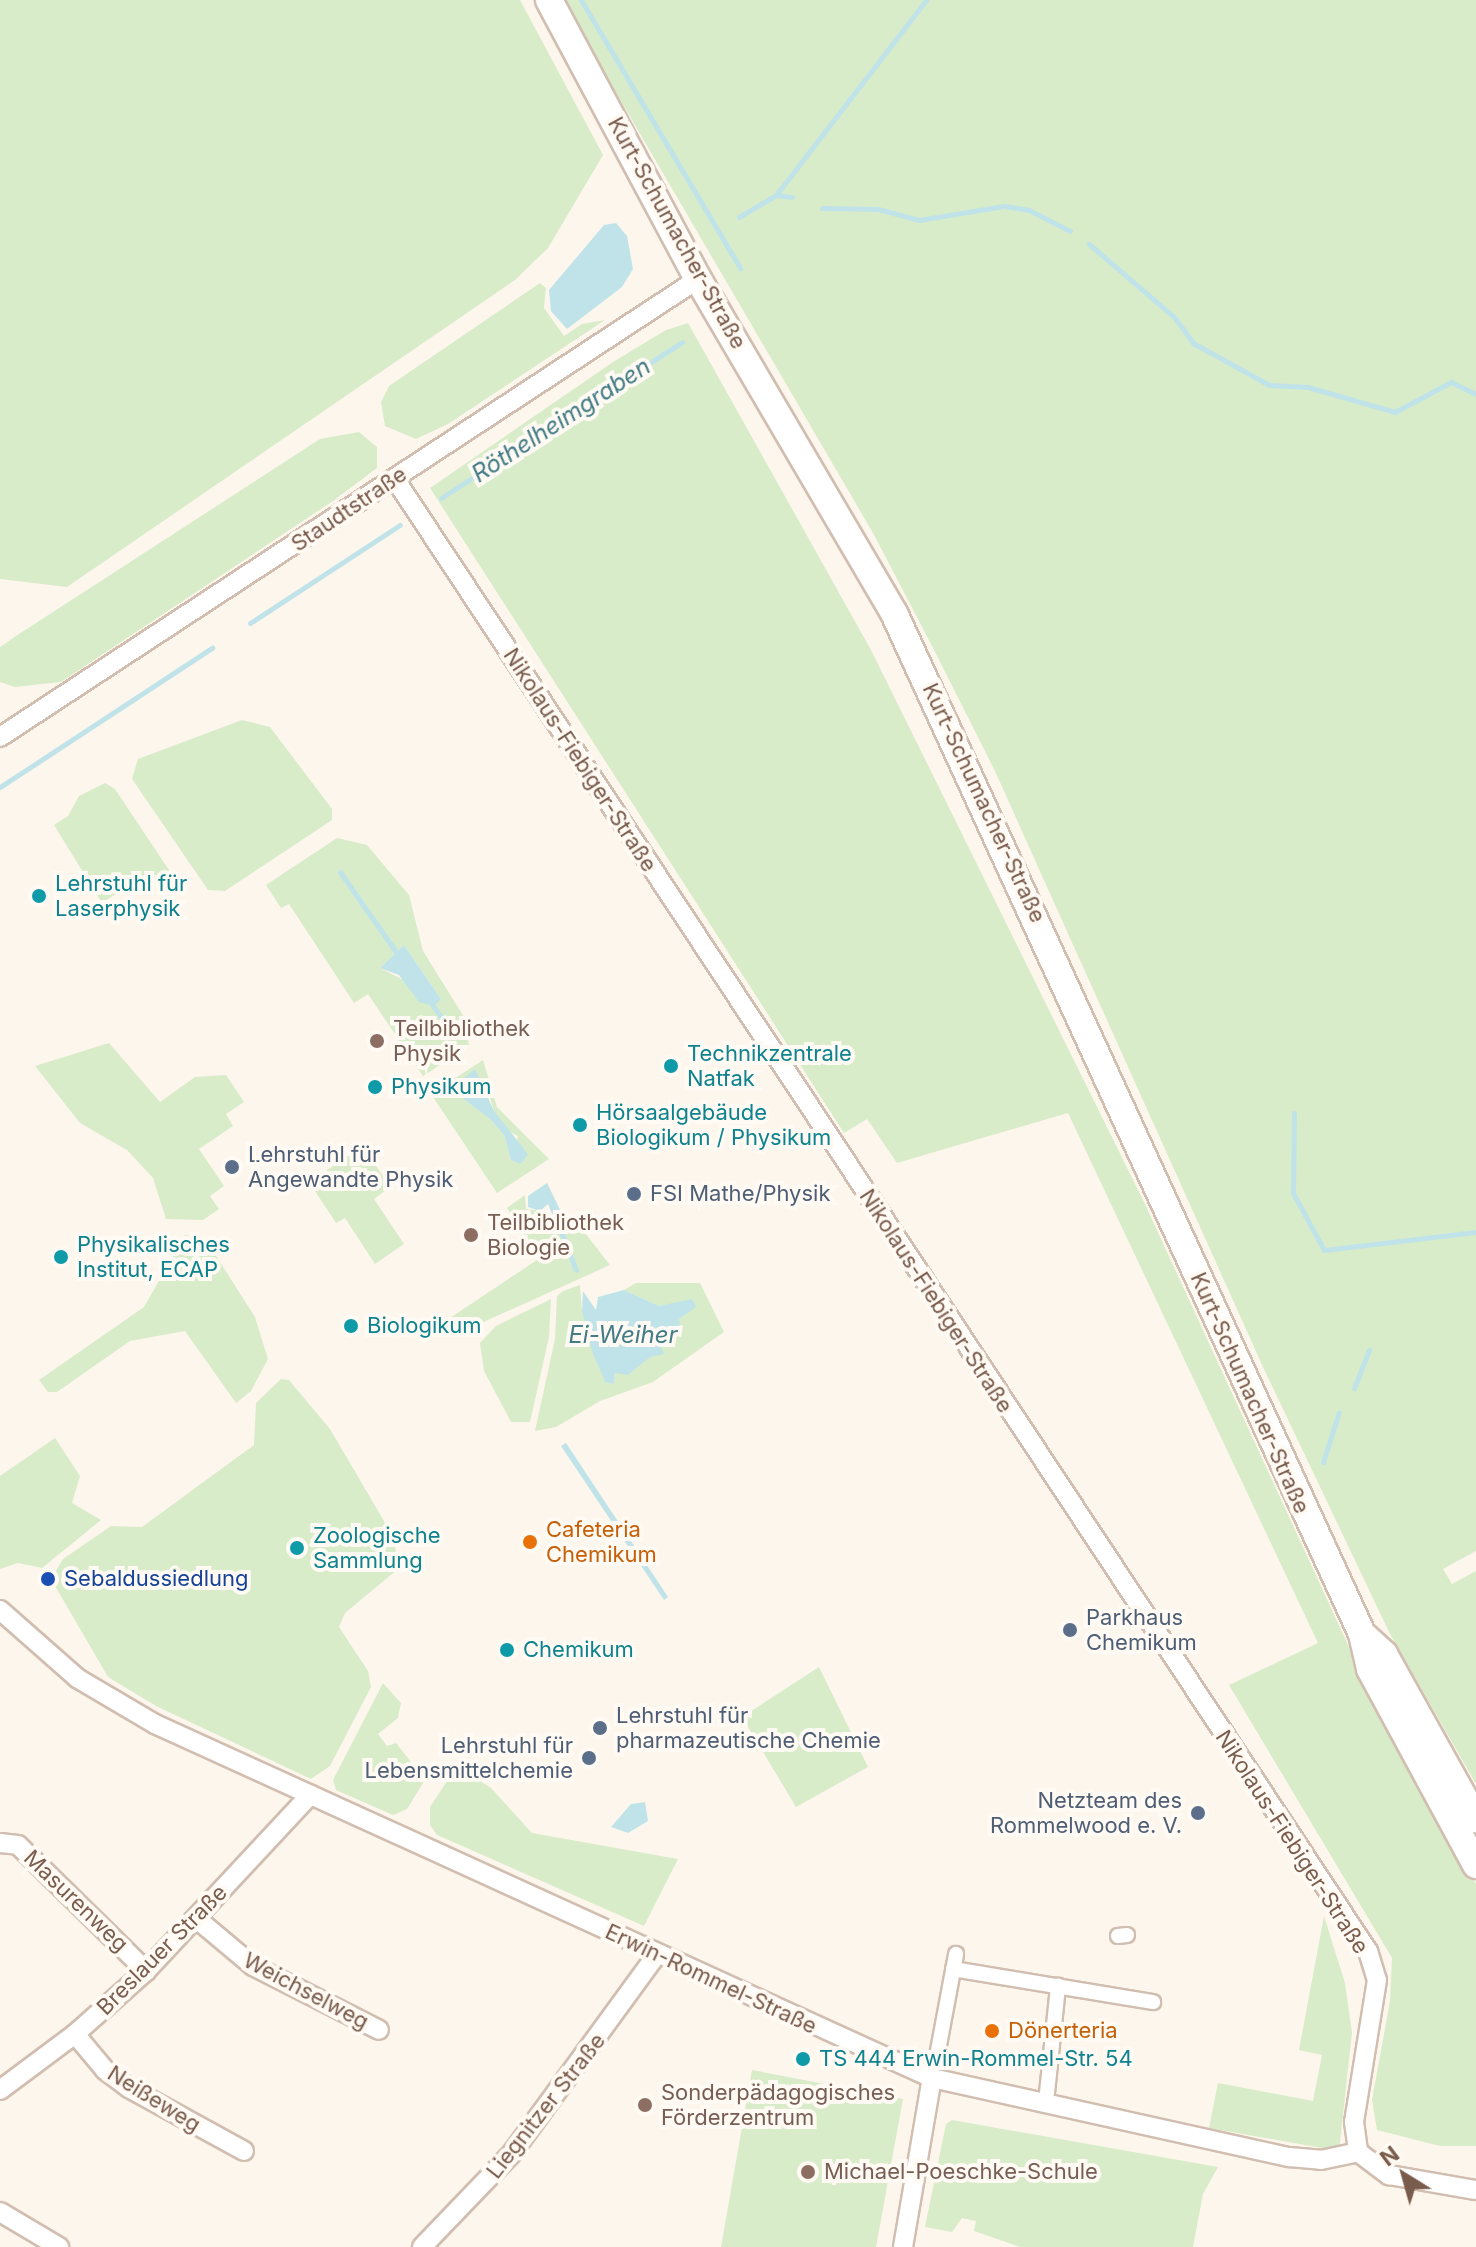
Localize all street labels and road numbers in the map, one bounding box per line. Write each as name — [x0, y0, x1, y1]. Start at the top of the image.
street label: Kurt-Schumacher-Straße — [602, 112, 752, 354]
street label: Staudtstraße — [286, 461, 412, 557]
street label: Nikolaus-Fiebiger-Straße — [498, 643, 662, 877]
street label: Kurt-Schumacher-Straße — [917, 679, 1051, 927]
street label: Nikolaus-Fiebiger-Straße — [854, 1184, 1018, 1418]
street label: Kurt-Schumacher-Straße — [1185, 1268, 1315, 1518]
street label: Nikolaus-Fiebiger-Straße — [1210, 1725, 1374, 1959]
street label: Masurenweg — [18, 1845, 134, 1957]
street label: Breslauer Straße — [91, 1879, 233, 2021]
street label: Erwin-Rommel-Straße — [601, 1918, 821, 2040]
street label: Weichselweg — [239, 1947, 373, 2035]
street label: Liegnitzer Straße — [481, 2028, 611, 2184]
street label: Neißeweg — [103, 2060, 205, 2138]

